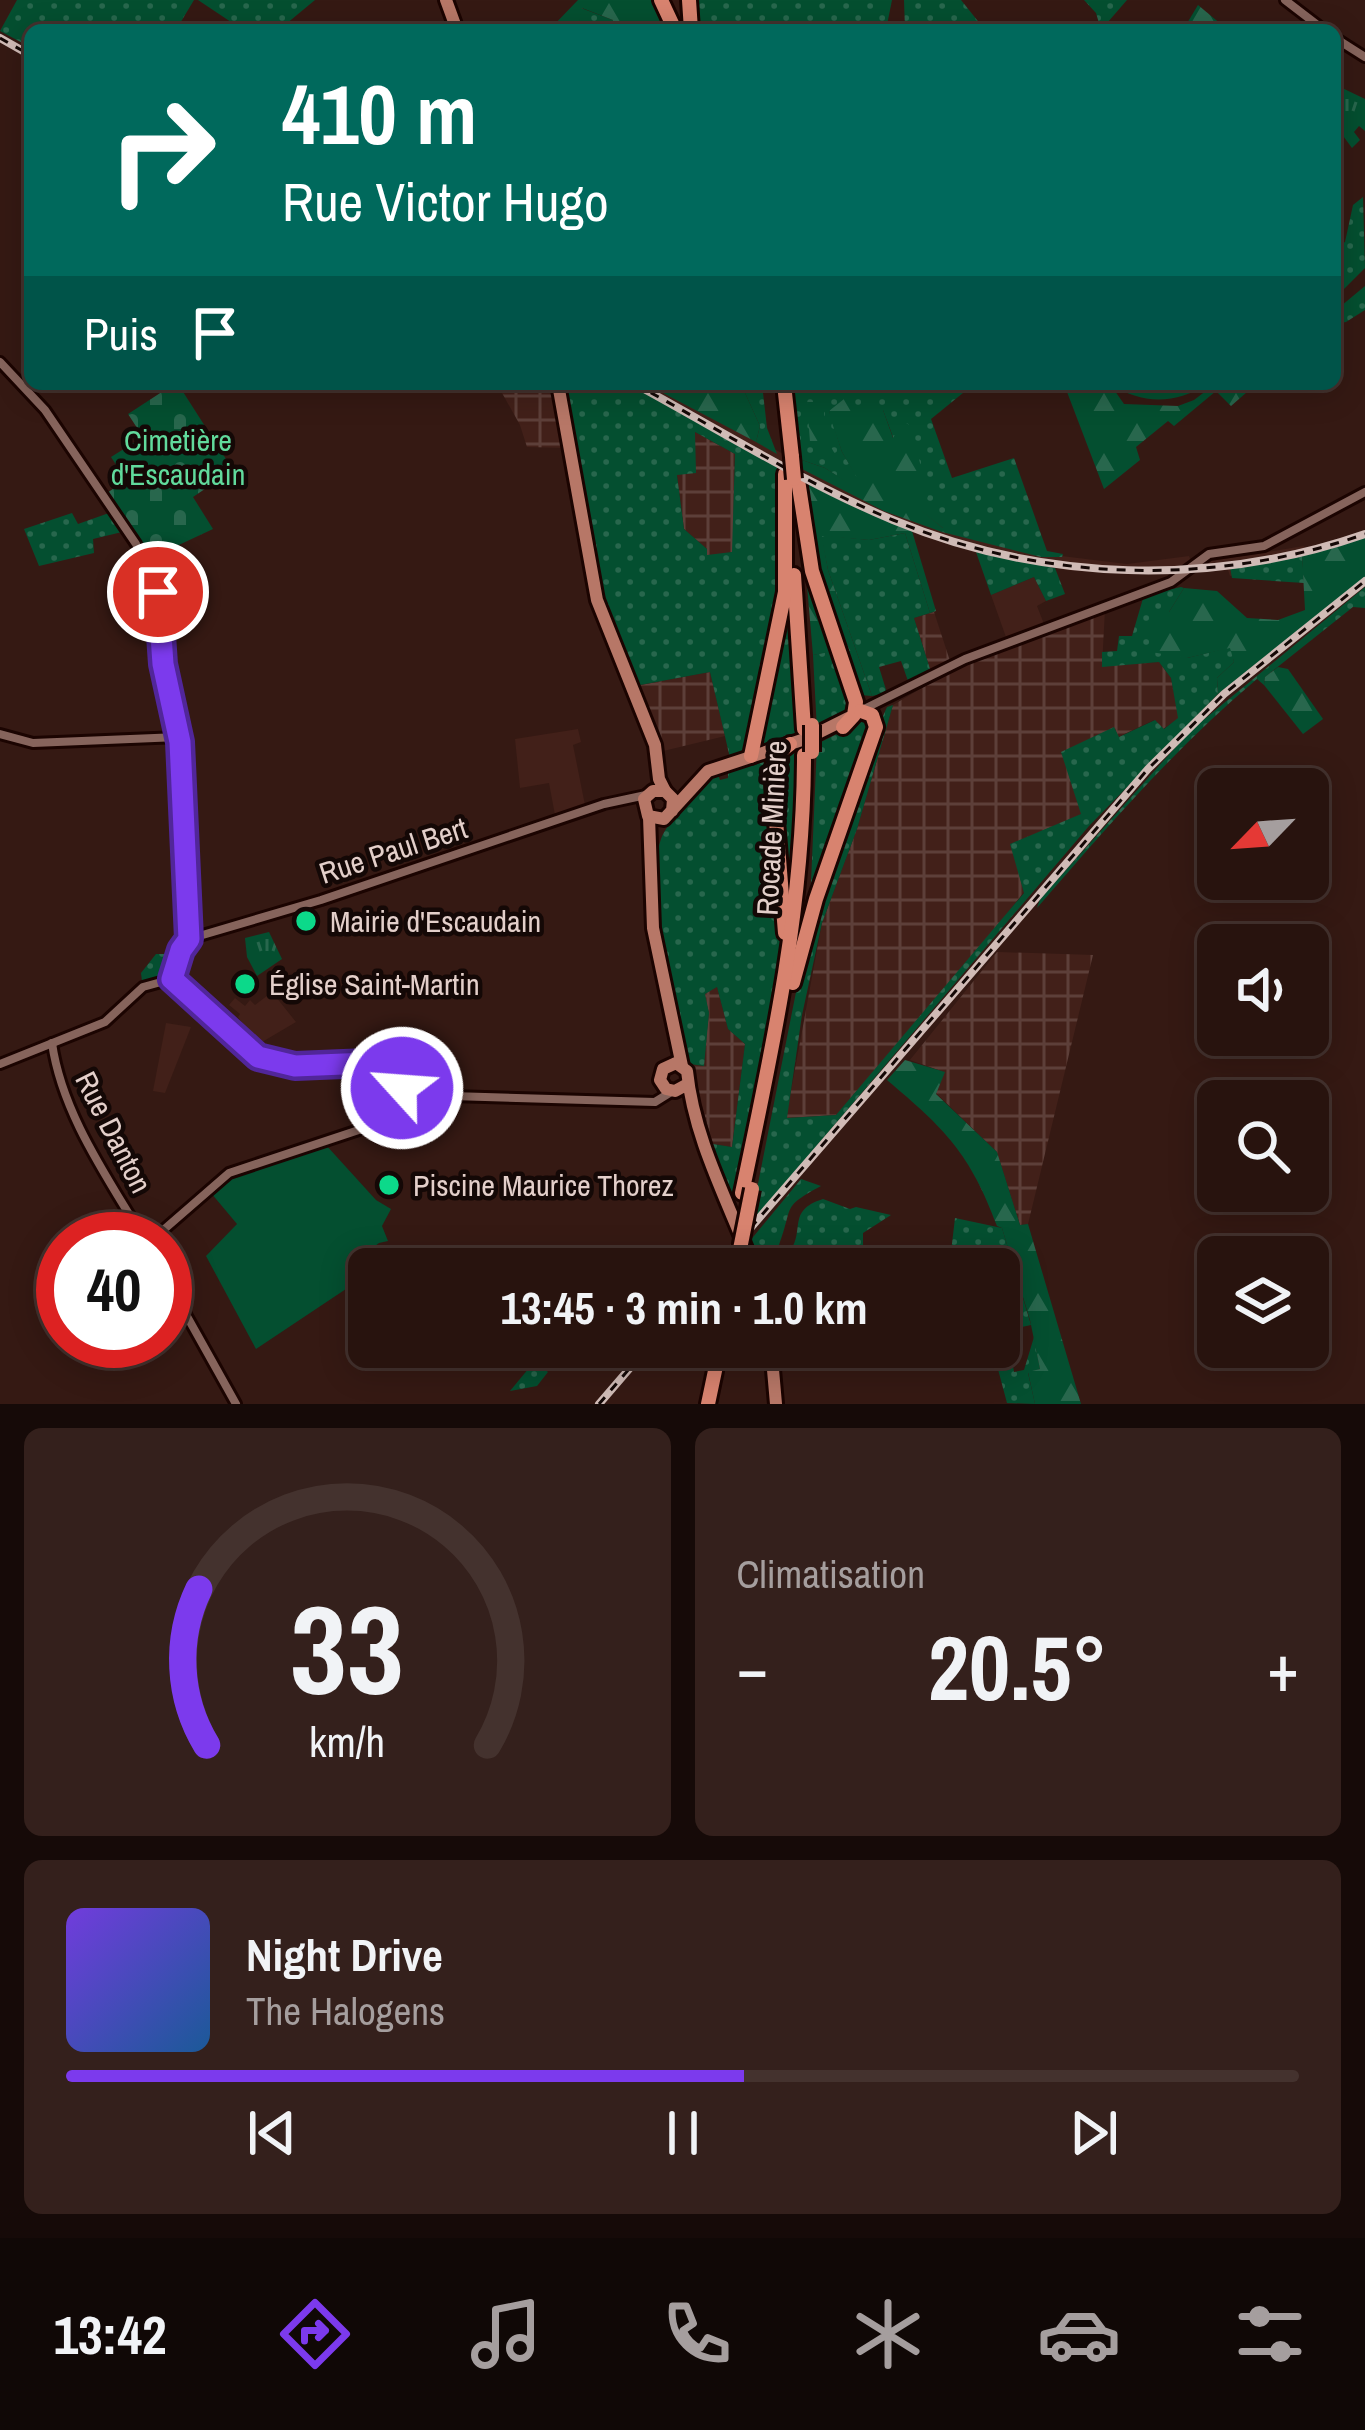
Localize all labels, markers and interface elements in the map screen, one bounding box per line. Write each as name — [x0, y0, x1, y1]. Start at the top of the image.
text: 410 m — [282, 57, 477, 170]
icon: right — [84, 72, 240, 228]
text: Rue Victor Hugo — [282, 165, 609, 238]
icon: arrive — [182, 300, 248, 366]
text: Puis — [84, 303, 158, 364]
park label: Cimetière d'Escaudain — [111, 420, 245, 494]
pin — [107, 541, 209, 643]
icon: arrive — [125, 559, 191, 625]
street label: Rocade Minière — [746, 740, 796, 916]
north arrow — [1197, 768, 1329, 900]
map controls — [1197, 768, 1329, 1368]
street label: Rue Paul Bert — [314, 807, 472, 893]
place label: Mairie d'Escaudain — [330, 901, 541, 941]
marker: Mairie d'Escaudain — [293, 908, 319, 934]
button: sound — [1197, 924, 1329, 1056]
place label: Église Saint-Martin — [269, 964, 480, 1004]
marker: Église Saint-Martin — [232, 971, 258, 997]
position arrow — [339, 1025, 465, 1151]
street label: Rue Danton — [66, 1064, 162, 1200]
button: search — [1197, 1080, 1329, 1212]
place label: Piscine Maurice Thorez — [413, 1165, 674, 1205]
marker: Piscine Maurice Thorez — [376, 1172, 402, 1198]
speed limit sign: 40 — [36, 1212, 192, 1368]
button: layers — [1197, 1236, 1329, 1368]
text: 13:45 · 3 min · 1.0 km — [500, 1277, 868, 1338]
text: Climatisation — [737, 1548, 925, 1600]
text: 33 — [290, 1565, 404, 1733]
text: 20.5° — [928, 1607, 1108, 1728]
text: − — [737, 1623, 768, 1712]
text: + — [1267, 1623, 1299, 1712]
text: km/h — [309, 1713, 385, 1770]
text: Night Drive — [246, 1924, 443, 1985]
text: The Halogens — [246, 1985, 445, 2037]
icon: previous — [239, 2100, 305, 2166]
icon: pause — [650, 2100, 716, 2166]
icon: next — [1061, 2100, 1127, 2166]
icon: directions — [273, 2292, 357, 2376]
icon: music — [464, 2292, 548, 2376]
icon: phone — [655, 2292, 739, 2376]
icon: climate — [846, 2292, 930, 2376]
icon: car — [1037, 2292, 1121, 2376]
icon: filters — [1228, 2292, 1312, 2376]
text: 13:42 — [53, 2298, 167, 2371]

